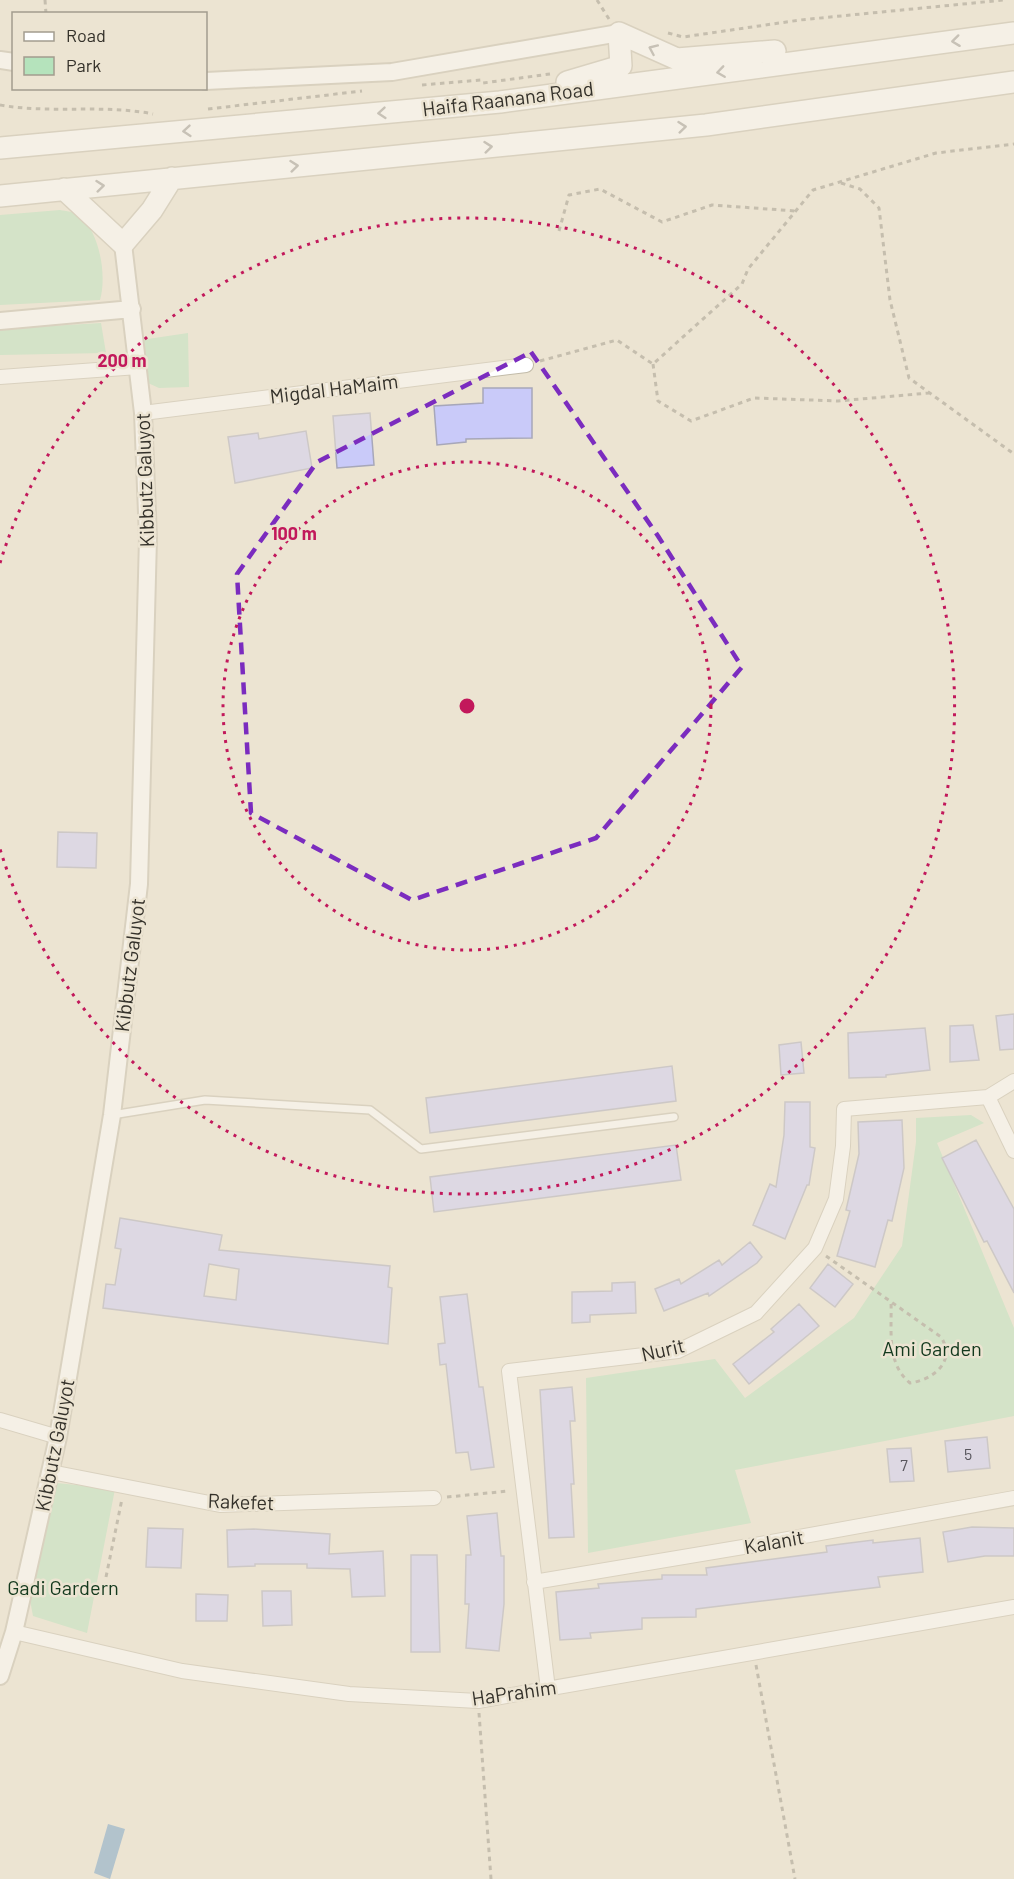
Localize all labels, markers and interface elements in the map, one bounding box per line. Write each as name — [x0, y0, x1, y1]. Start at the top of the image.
legend — [12, 12, 207, 90]
text: Road — [66, 24, 106, 46]
one-way arrow — [951, 34, 961, 46]
one-way arrow — [649, 44, 660, 56]
text: Park — [66, 54, 101, 76]
one-way arrow — [716, 65, 726, 78]
street label: Haifa Raanana Road — [421, 76, 595, 120]
one-way arrow — [377, 106, 386, 119]
one-way arrow — [678, 121, 687, 134]
one-way arrow — [183, 124, 192, 137]
one-way arrow — [483, 141, 493, 154]
one-way arrow — [289, 160, 299, 173]
one-way arrow — [95, 180, 105, 193]
text: 200 m — [97, 349, 147, 371]
street label: Migdal HaMaim — [268, 368, 400, 408]
street label: Kibbutz Galuyot — [130, 412, 158, 548]
text: 100 m — [271, 522, 317, 544]
centre of rings — [457, 696, 477, 716]
street label: Kibbutz Galuyot — [109, 897, 149, 1033]
street label: Nurit — [639, 1332, 687, 1366]
park label: Ami Garden — [882, 1336, 982, 1360]
street label: Kibbutz Galuyot — [29, 1376, 79, 1513]
house number: 5 — [964, 1444, 972, 1463]
house number: 7 — [900, 1455, 908, 1474]
street label: Rakefet — [207, 1488, 275, 1514]
street label: Kalanit — [742, 1524, 806, 1558]
park label: Gadi Gardern — [7, 1575, 119, 1599]
street label: HaPrahim — [470, 1674, 558, 1710]

